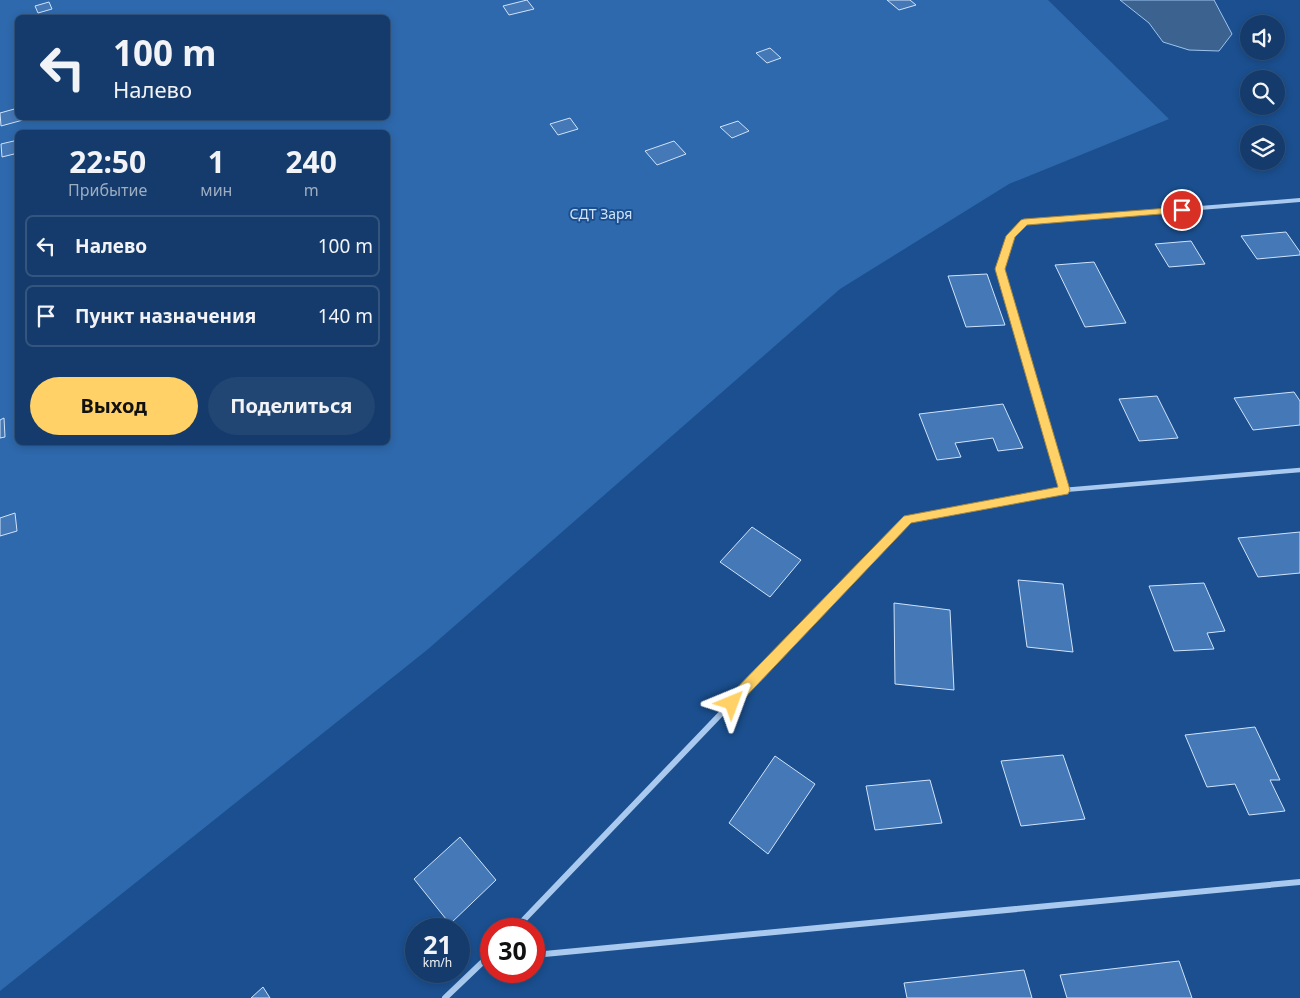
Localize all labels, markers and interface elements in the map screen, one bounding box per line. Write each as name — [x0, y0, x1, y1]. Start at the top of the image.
map controls — [1240, 15, 1285, 170]
button: sound — [1240, 15, 1285, 60]
text: 100 m — [113, 29, 216, 76]
icon: left — [30, 35, 95, 100]
button: search — [1240, 70, 1285, 115]
text: Налево — [113, 74, 192, 104]
button: layers — [1240, 125, 1285, 170]
text: 22:50 — [69, 141, 146, 182]
text: 1 — [208, 141, 225, 182]
text: 240 — [285, 141, 337, 182]
text: Прибытие — [68, 179, 147, 201]
text: мин — [200, 179, 232, 201]
text: m — [304, 179, 319, 201]
pin — [1161, 189, 1203, 231]
icon: arrive — [1168, 196, 1196, 224]
park label: СДТ Заря — [570, 204, 632, 223]
icon: left — [32, 232, 60, 260]
text: Налево — [75, 233, 147, 259]
text: 100 m — [318, 233, 373, 259]
icon: arrive — [32, 302, 60, 330]
text: Пункт назначения — [75, 303, 256, 329]
text: 140 m — [318, 303, 373, 329]
button: Выход — [30, 377, 198, 435]
button: Поделиться — [208, 377, 375, 435]
position arrow — [705, 676, 757, 728]
speed limit sign: 30 — [480, 918, 545, 983]
text: 21 — [423, 927, 452, 961]
text: km/h — [423, 954, 452, 971]

